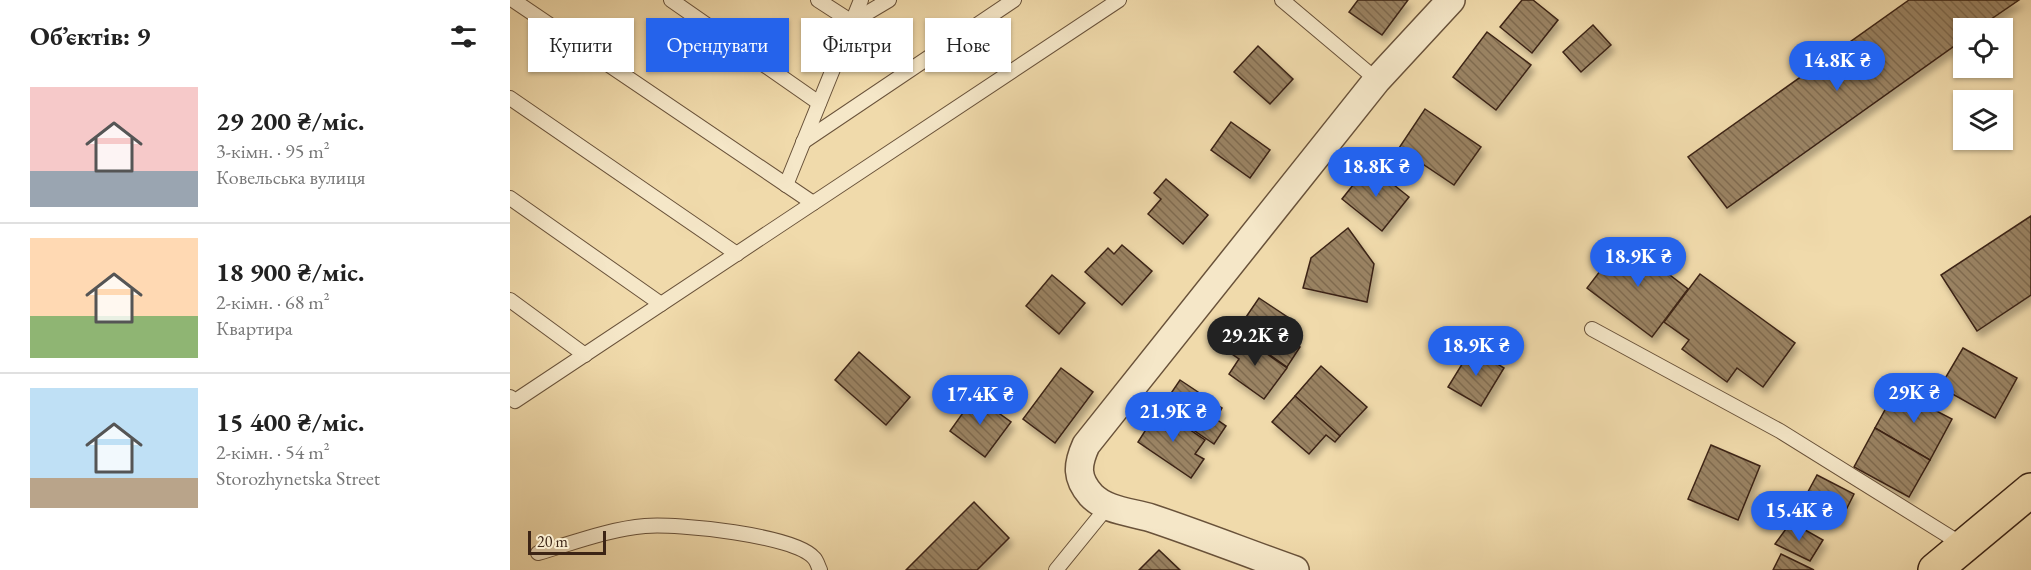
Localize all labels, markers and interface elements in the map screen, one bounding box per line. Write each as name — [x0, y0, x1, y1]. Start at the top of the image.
chip: Купити — [528, 18, 634, 72]
chip: Орендувати — [646, 18, 789, 72]
chip: Фільтри — [801, 18, 913, 72]
chip: Нове — [925, 18, 1011, 72]
map controls — [1953, 18, 2013, 150]
button: locate — [1953, 18, 2013, 78]
text: Об’єктів: 9 — [30, 19, 150, 53]
icon: filters — [447, 20, 480, 53]
pin: 14.8K ₴ — [1782, 41, 1892, 92]
text: 14.8K ₴ — [1803, 47, 1871, 73]
button: layers — [1953, 90, 2013, 150]
text: 29 200 ₴/міс. — [216, 104, 364, 138]
icon: home — [78, 111, 150, 183]
text: 3-кімн. · 95 m² — [216, 138, 330, 164]
pin: 18.8K ₴ — [1321, 147, 1431, 198]
text: 18.8K ₴ — [1342, 153, 1410, 179]
text: Ковельська вулиця — [216, 164, 365, 190]
pin: 18.9K ₴ — [1583, 237, 1693, 288]
text: 18.9K ₴ — [1604, 243, 1672, 269]
text: 18 900 ₴/міс. — [216, 255, 364, 289]
icon: home — [78, 262, 150, 334]
text: 2-кімн. · 68 m² — [216, 289, 330, 315]
text: Квартира — [216, 315, 293, 341]
pin: 29.2K ₴ — [1200, 316, 1310, 367]
text: 29.2K ₴ — [1221, 322, 1289, 348]
pin: 18.9K ₴ — [1421, 326, 1531, 377]
text: 18.9K ₴ — [1442, 332, 1510, 358]
pin: 29K ₴ — [1872, 373, 1956, 424]
pin: 17.4K ₴ — [925, 375, 1035, 426]
text: 29K ₴ — [1888, 379, 1940, 405]
text: 17.4K ₴ — [946, 381, 1014, 407]
pin: 21.9K ₴ — [1118, 392, 1228, 443]
text: 21.9K ₴ — [1139, 398, 1207, 424]
text: 15 400 ₴/міс. — [216, 405, 364, 439]
icon: home — [78, 412, 150, 484]
text: 2-кімн. · 54 m² — [216, 439, 330, 465]
text: Storozhynetska Street — [216, 465, 380, 491]
pin: 15.4K ₴ — [1744, 491, 1854, 542]
text: 15.4K ₴ — [1765, 497, 1833, 523]
scale bar — [528, 528, 606, 556]
text: 20 m — [537, 531, 568, 552]

